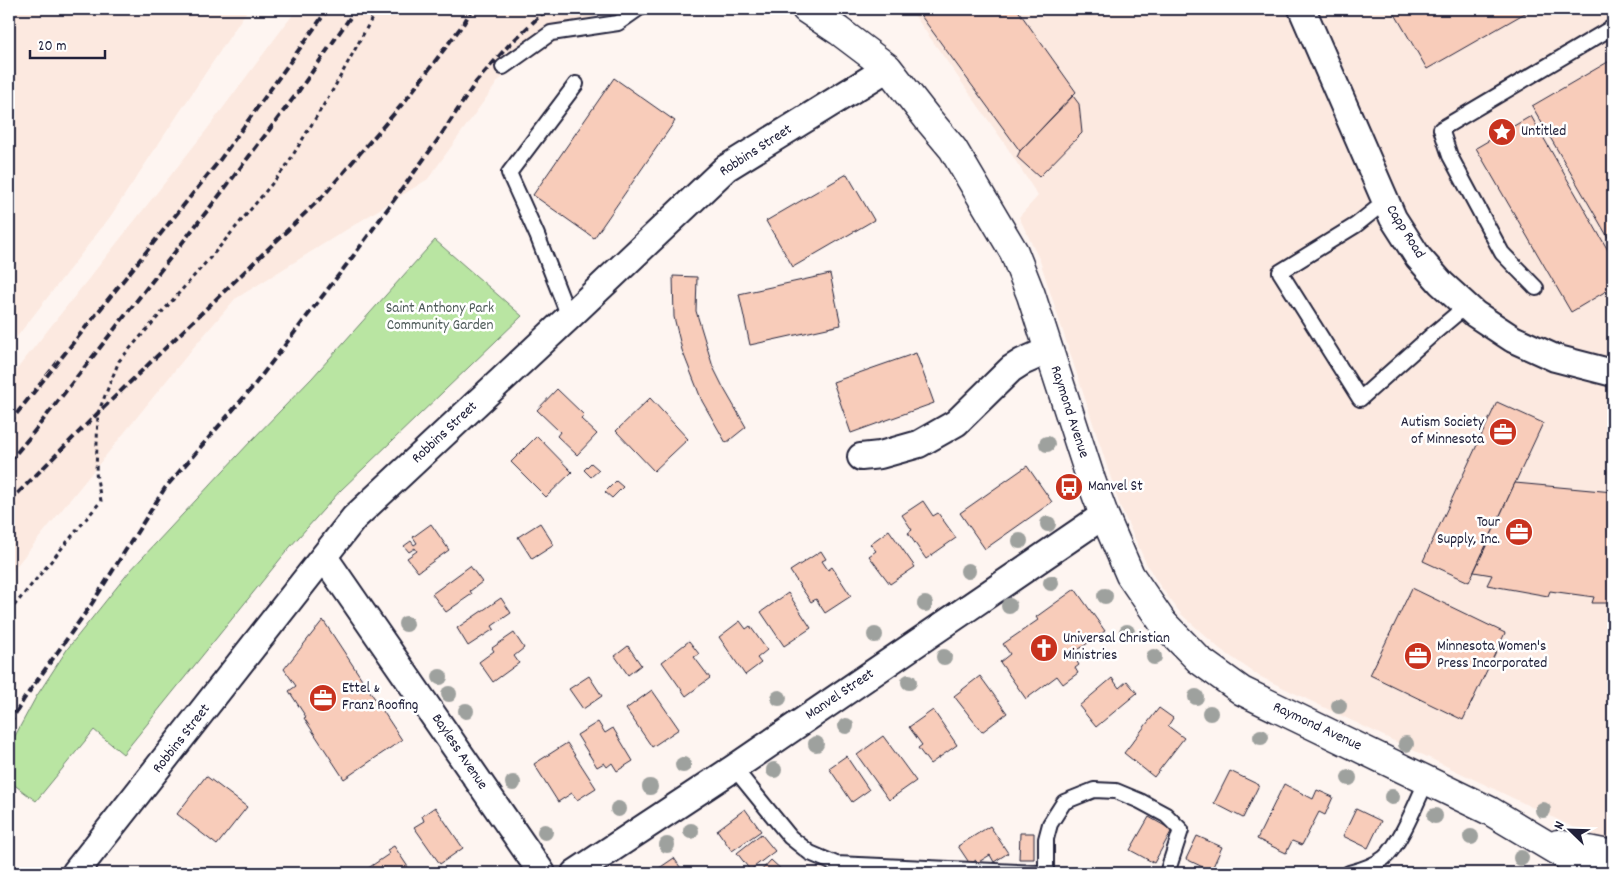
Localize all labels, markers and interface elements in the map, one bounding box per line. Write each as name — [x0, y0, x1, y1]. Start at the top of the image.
scale bar — [30, 28, 105, 60]
text: 20 m — [38, 36, 66, 58]
place icon: Untitled — [1487, 117, 1517, 147]
street label: Robbins Street — [715, 119, 797, 183]
place label: Untitled — [1521, 121, 1566, 143]
street label: Capp Road — [1380, 201, 1430, 263]
park label: Saint Anthony Park Community Garden — [386, 298, 494, 337]
street label: Raymond Avenue — [1044, 363, 1094, 461]
street label: Robbins Street — [407, 396, 483, 469]
place label: Autism Society of Minnesota — [1401, 412, 1485, 451]
office icon: Autism Society of Minnesota — [1488, 417, 1518, 447]
bus stop icon: Manvel St — [1054, 472, 1084, 502]
place label: Manvel St — [1088, 476, 1143, 498]
place label: Tour Supply, Inc. — [1437, 512, 1500, 551]
office icon: Tour Supply, Inc. — [1504, 517, 1534, 547]
place label: Universal Christian Ministries — [1063, 628, 1170, 667]
church icon: Universal Christian Ministries — [1029, 633, 1059, 663]
place label: Minnesota Women's Press Incorporated — [1437, 636, 1547, 675]
office icon: Minnesota Women's Press Incorporated — [1403, 641, 1433, 671]
street label: Manvel Street — [801, 664, 879, 726]
place label: Ettel & Franz Roofing — [342, 678, 418, 717]
office icon: Ettel & Franz Roofing — [308, 683, 338, 713]
street label: Raymond Avenue — [1269, 697, 1365, 757]
street label: Robbins Street — [148, 699, 216, 778]
street label: Bayless Avenue — [425, 710, 493, 795]
north arrow — [1544, 804, 1594, 854]
text: N — [1549, 819, 1570, 833]

